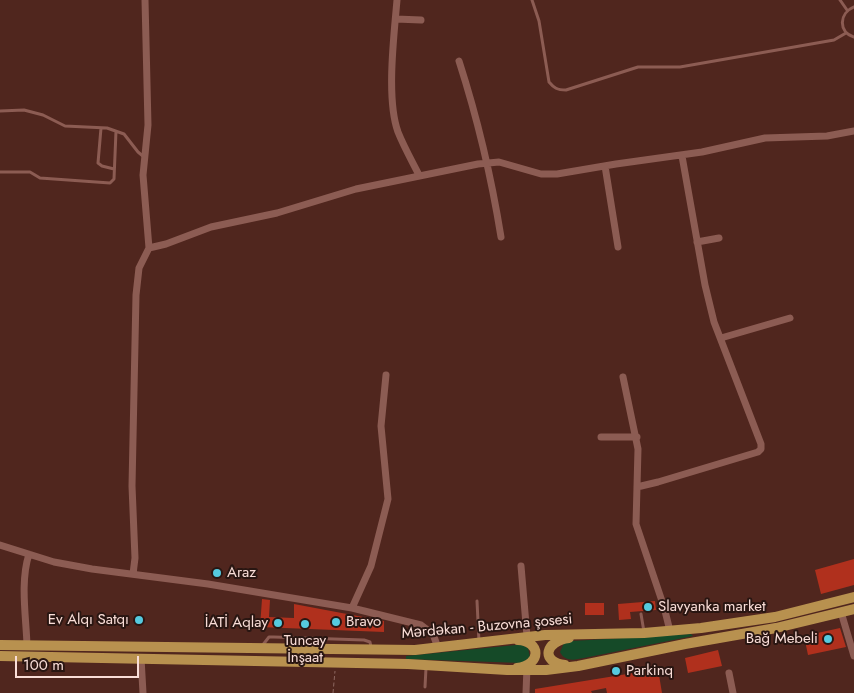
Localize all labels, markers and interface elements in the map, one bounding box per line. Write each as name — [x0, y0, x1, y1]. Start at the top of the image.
place label: Araz — [227, 564, 256, 582]
marker: Araz — [211, 567, 223, 579]
place label: Slavyanka market — [658, 598, 766, 616]
marker: Slavyanka market — [642, 601, 654, 613]
place label: Ev Alqı Satqı — [48, 611, 129, 629]
street label: Mərdəkan - Buzovna şosesi — [401, 611, 573, 643]
place label: Bravo — [346, 613, 381, 631]
marker: Ev Alqı Satqı — [133, 614, 145, 626]
place label: İATİ Aqlay — [205, 614, 268, 632]
marker: Bravo — [330, 616, 342, 628]
marker: İATİ Aqlay — [272, 617, 284, 629]
marker: Tuncay İnşaat — [299, 618, 311, 630]
place label: Bağ Mebeli — [746, 630, 818, 648]
place label: Tuncay İnşaat — [284, 632, 326, 667]
marker: Bağ Mebeli — [822, 633, 834, 645]
scale bar — [18, 646, 141, 678]
text: 100 m — [23, 654, 64, 676]
place label: Parkinq — [626, 662, 673, 680]
marker: Parkinq — [610, 665, 622, 677]

